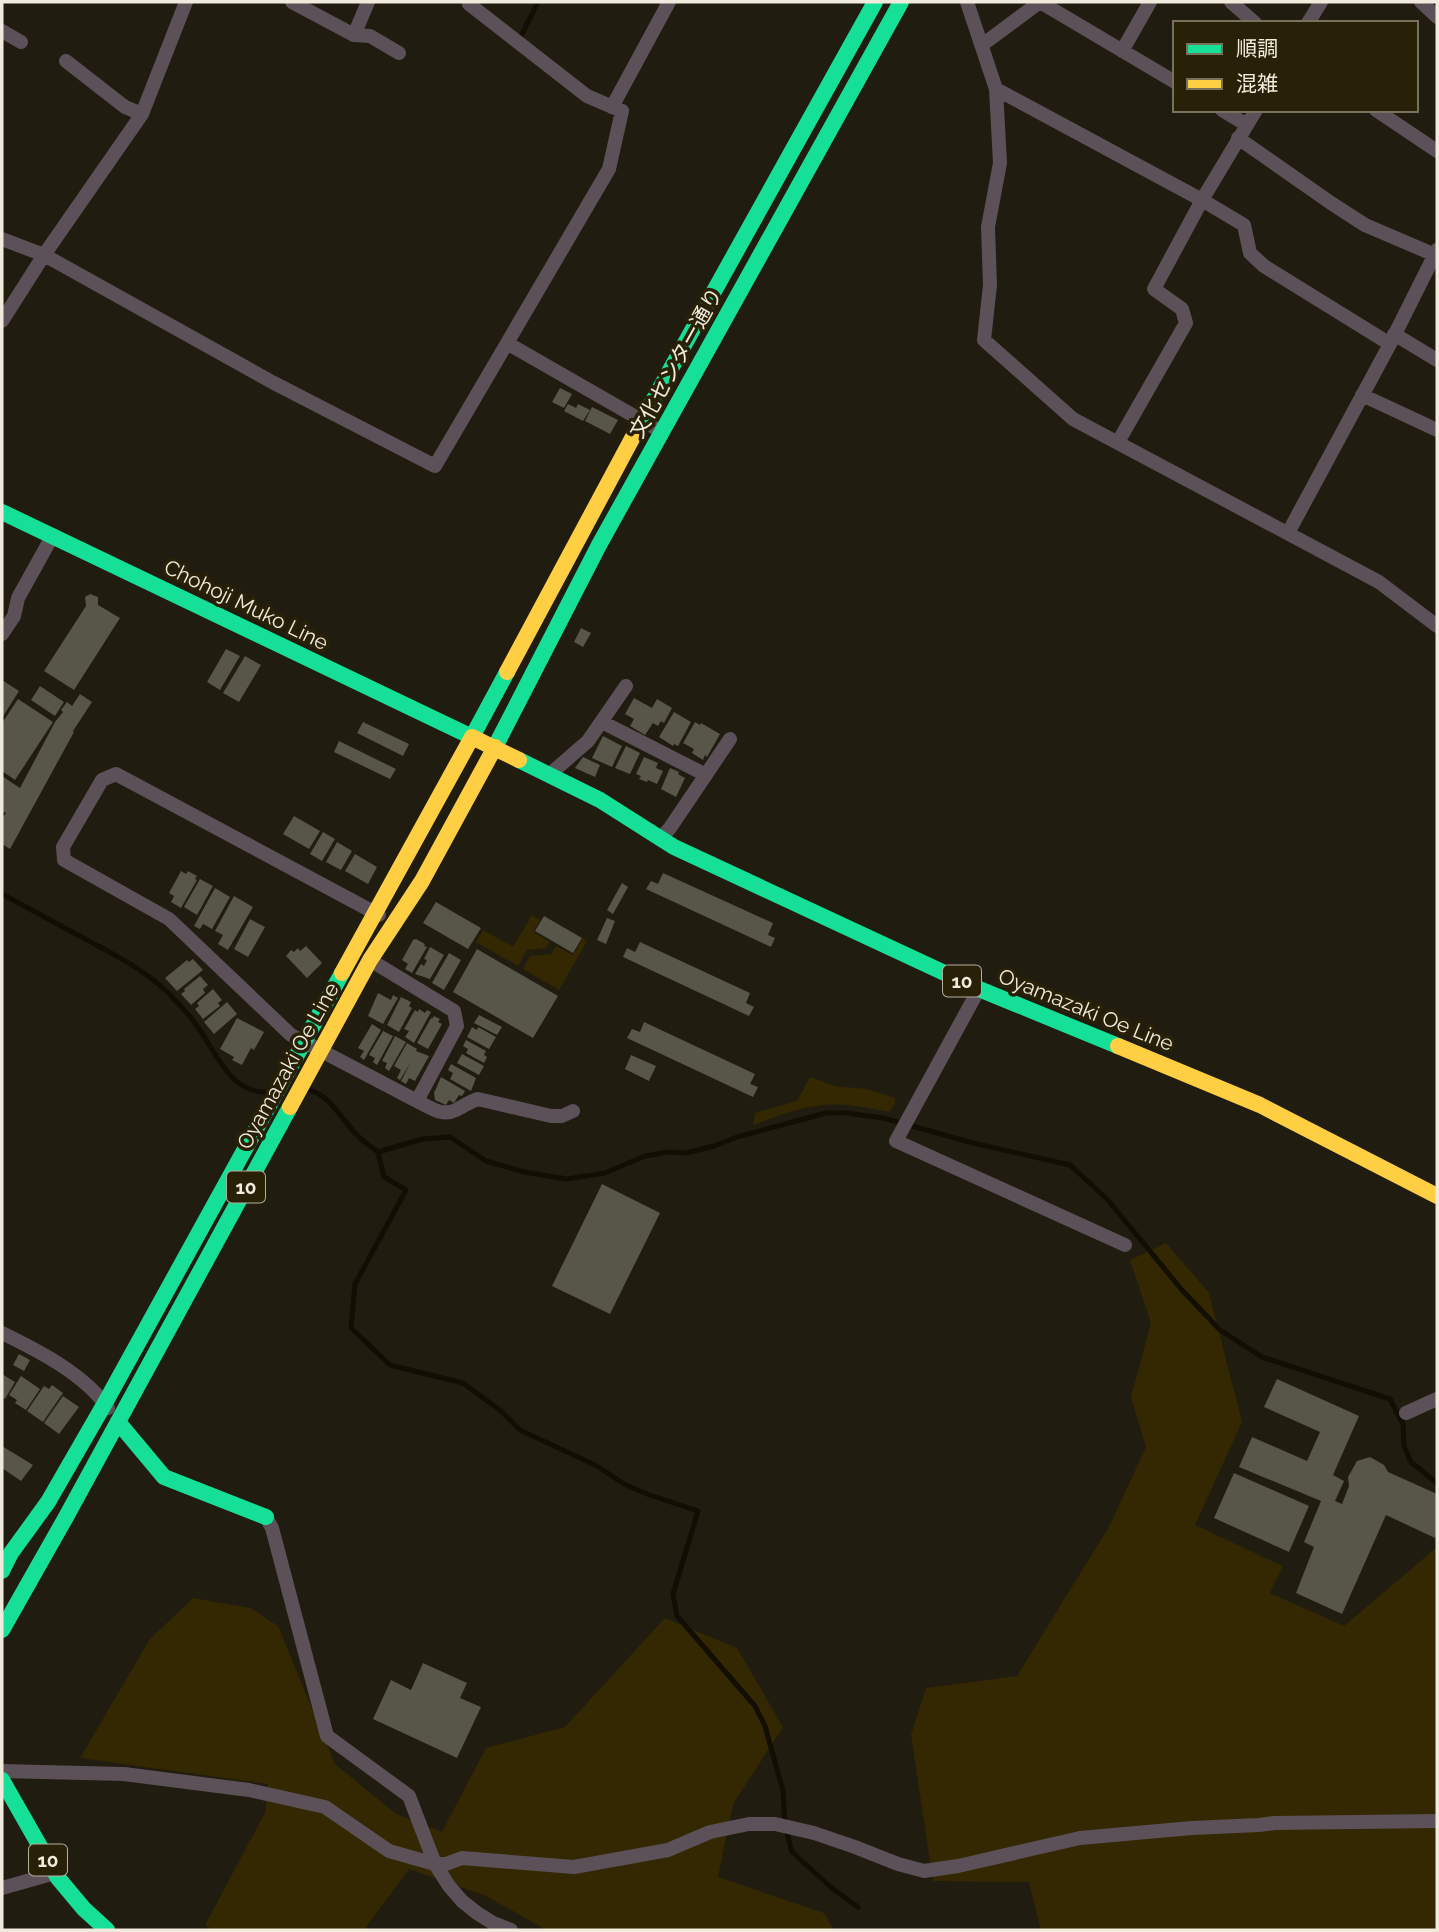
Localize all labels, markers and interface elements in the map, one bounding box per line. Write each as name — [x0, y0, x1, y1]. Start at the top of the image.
legend — [1173, 21, 1418, 112]
text: 順調 — [1236, 36, 1278, 61]
text: 混雑 — [1236, 71, 1278, 96]
street label: 文化センター通り — [624, 283, 727, 442]
street label: Chohoji Muko Line — [160, 554, 332, 655]
street label: Oyamazaki Oe Line — [995, 963, 1177, 1056]
road number: 10 — [943, 965, 981, 996]
street label: Oyamazaki Oe Line — [231, 978, 344, 1153]
road number: 10 — [227, 1172, 265, 1203]
road number: 10 — [29, 1844, 67, 1876]

